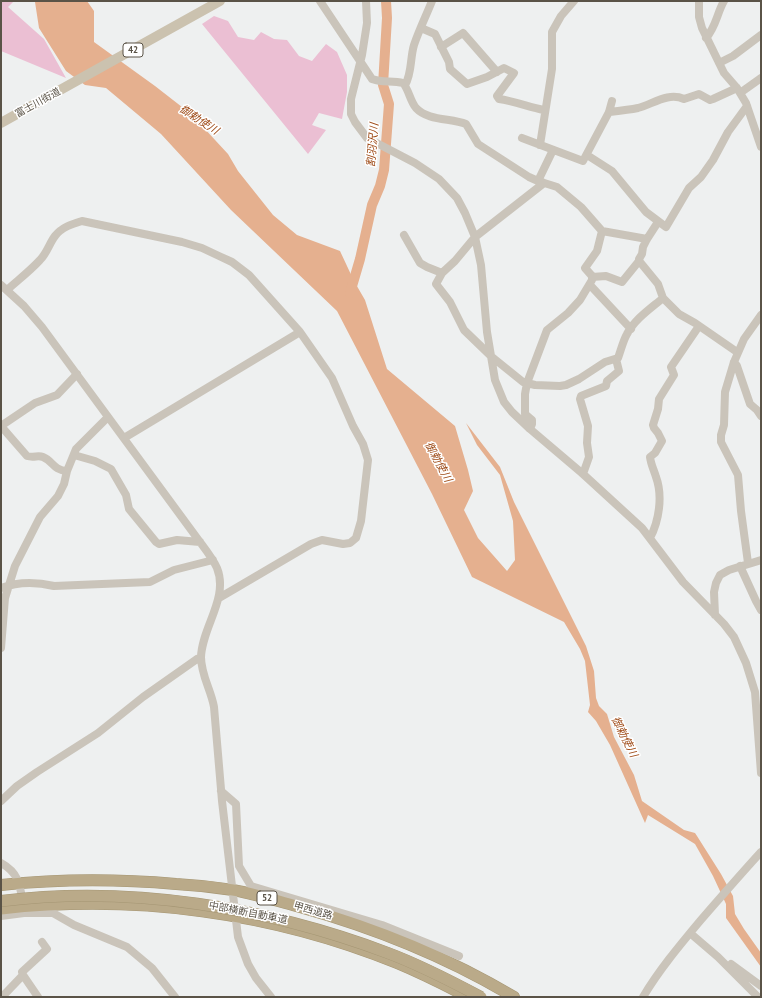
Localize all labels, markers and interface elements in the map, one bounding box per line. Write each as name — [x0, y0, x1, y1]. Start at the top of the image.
road number: 42 — [123, 43, 143, 57]
street label: 富士川街道 — [13, 86, 63, 120]
water label: 御勅使川 — [177, 102, 221, 138]
water label: 割羽沢川 — [365, 123, 381, 167]
water label: 御勅使川 — [422, 440, 454, 484]
water label: 御勅使川 — [608, 714, 640, 760]
road number: 52 — [257, 891, 277, 905]
street label: 中部横断自動車道 — [208, 899, 288, 927]
street label: 甲西道路 — [292, 900, 334, 922]

